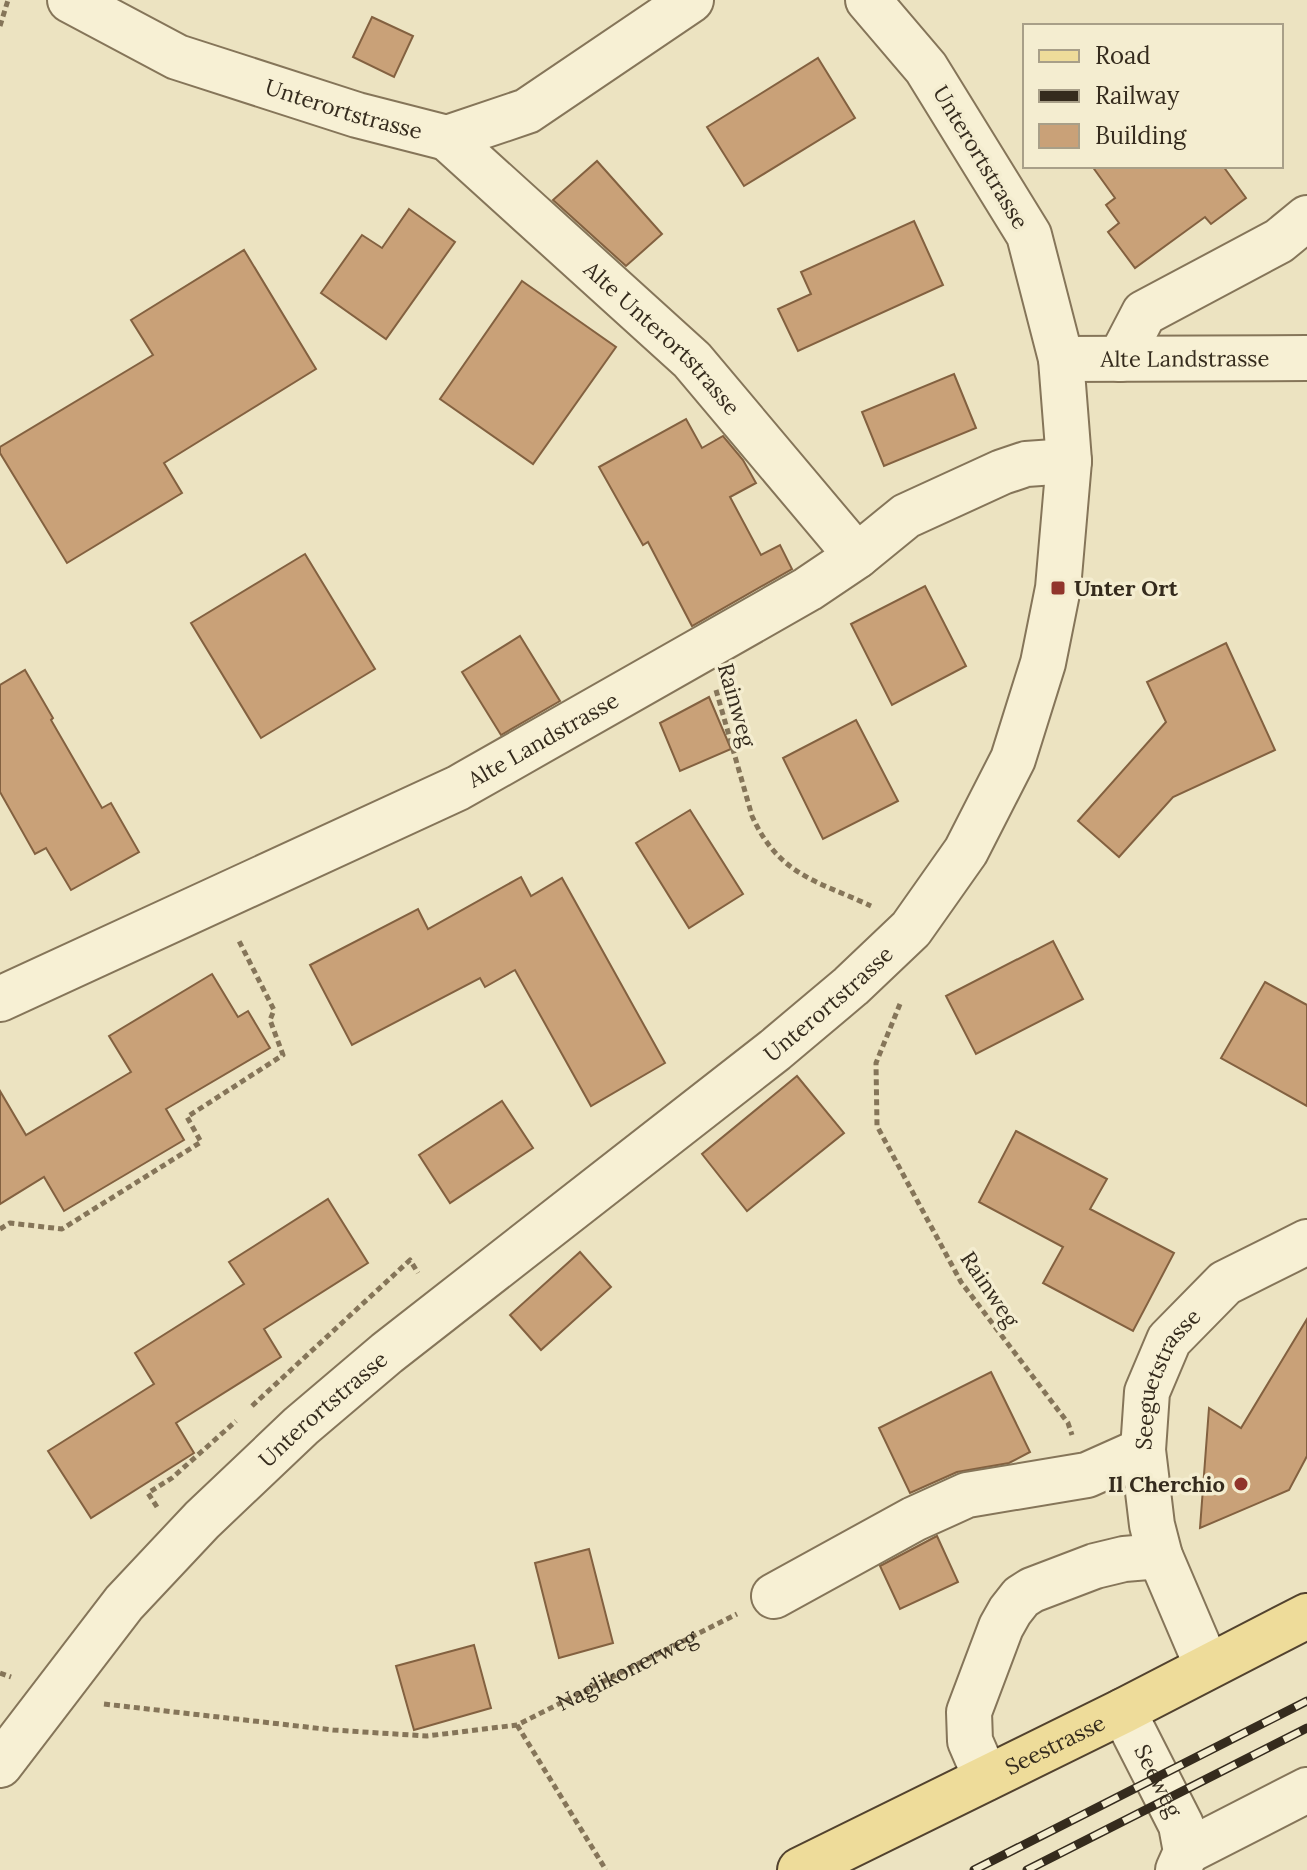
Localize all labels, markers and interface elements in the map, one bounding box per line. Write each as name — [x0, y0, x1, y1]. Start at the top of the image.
legend — [1023, 24, 1283, 168]
text: Road — [1095, 40, 1151, 71]
street label: Unterortstrasse — [262, 72, 425, 145]
street label: Unterortstrasse — [927, 80, 1035, 234]
text: Railway — [1095, 80, 1180, 111]
text: Building — [1095, 120, 1187, 151]
street label: Alte Unterortstrasse — [578, 254, 746, 421]
street label: Alte Landstrasse — [1100, 344, 1270, 373]
place label: Unter Ort — [1074, 574, 1179, 602]
marker: Unter Ort — [1049, 579, 1067, 597]
street label: Rainweg — [712, 660, 763, 751]
street label: Alte Landstrasse — [462, 686, 623, 794]
street label: Unterortstrasse — [758, 940, 899, 1068]
street label: Rainweg — [954, 1246, 1026, 1333]
street label: Seeguetstrasse — [1129, 1302, 1206, 1451]
street label: Unterortstrasse — [252, 1345, 393, 1473]
place label: Il Cherchio — [1108, 1470, 1225, 1498]
marker: Il Cherchio — [1232, 1475, 1250, 1493]
street label: Naglikonerweg — [552, 1622, 702, 1717]
street label: Seestrasse — [1000, 1708, 1109, 1781]
street label: Seeweg — [1128, 1740, 1189, 1822]

